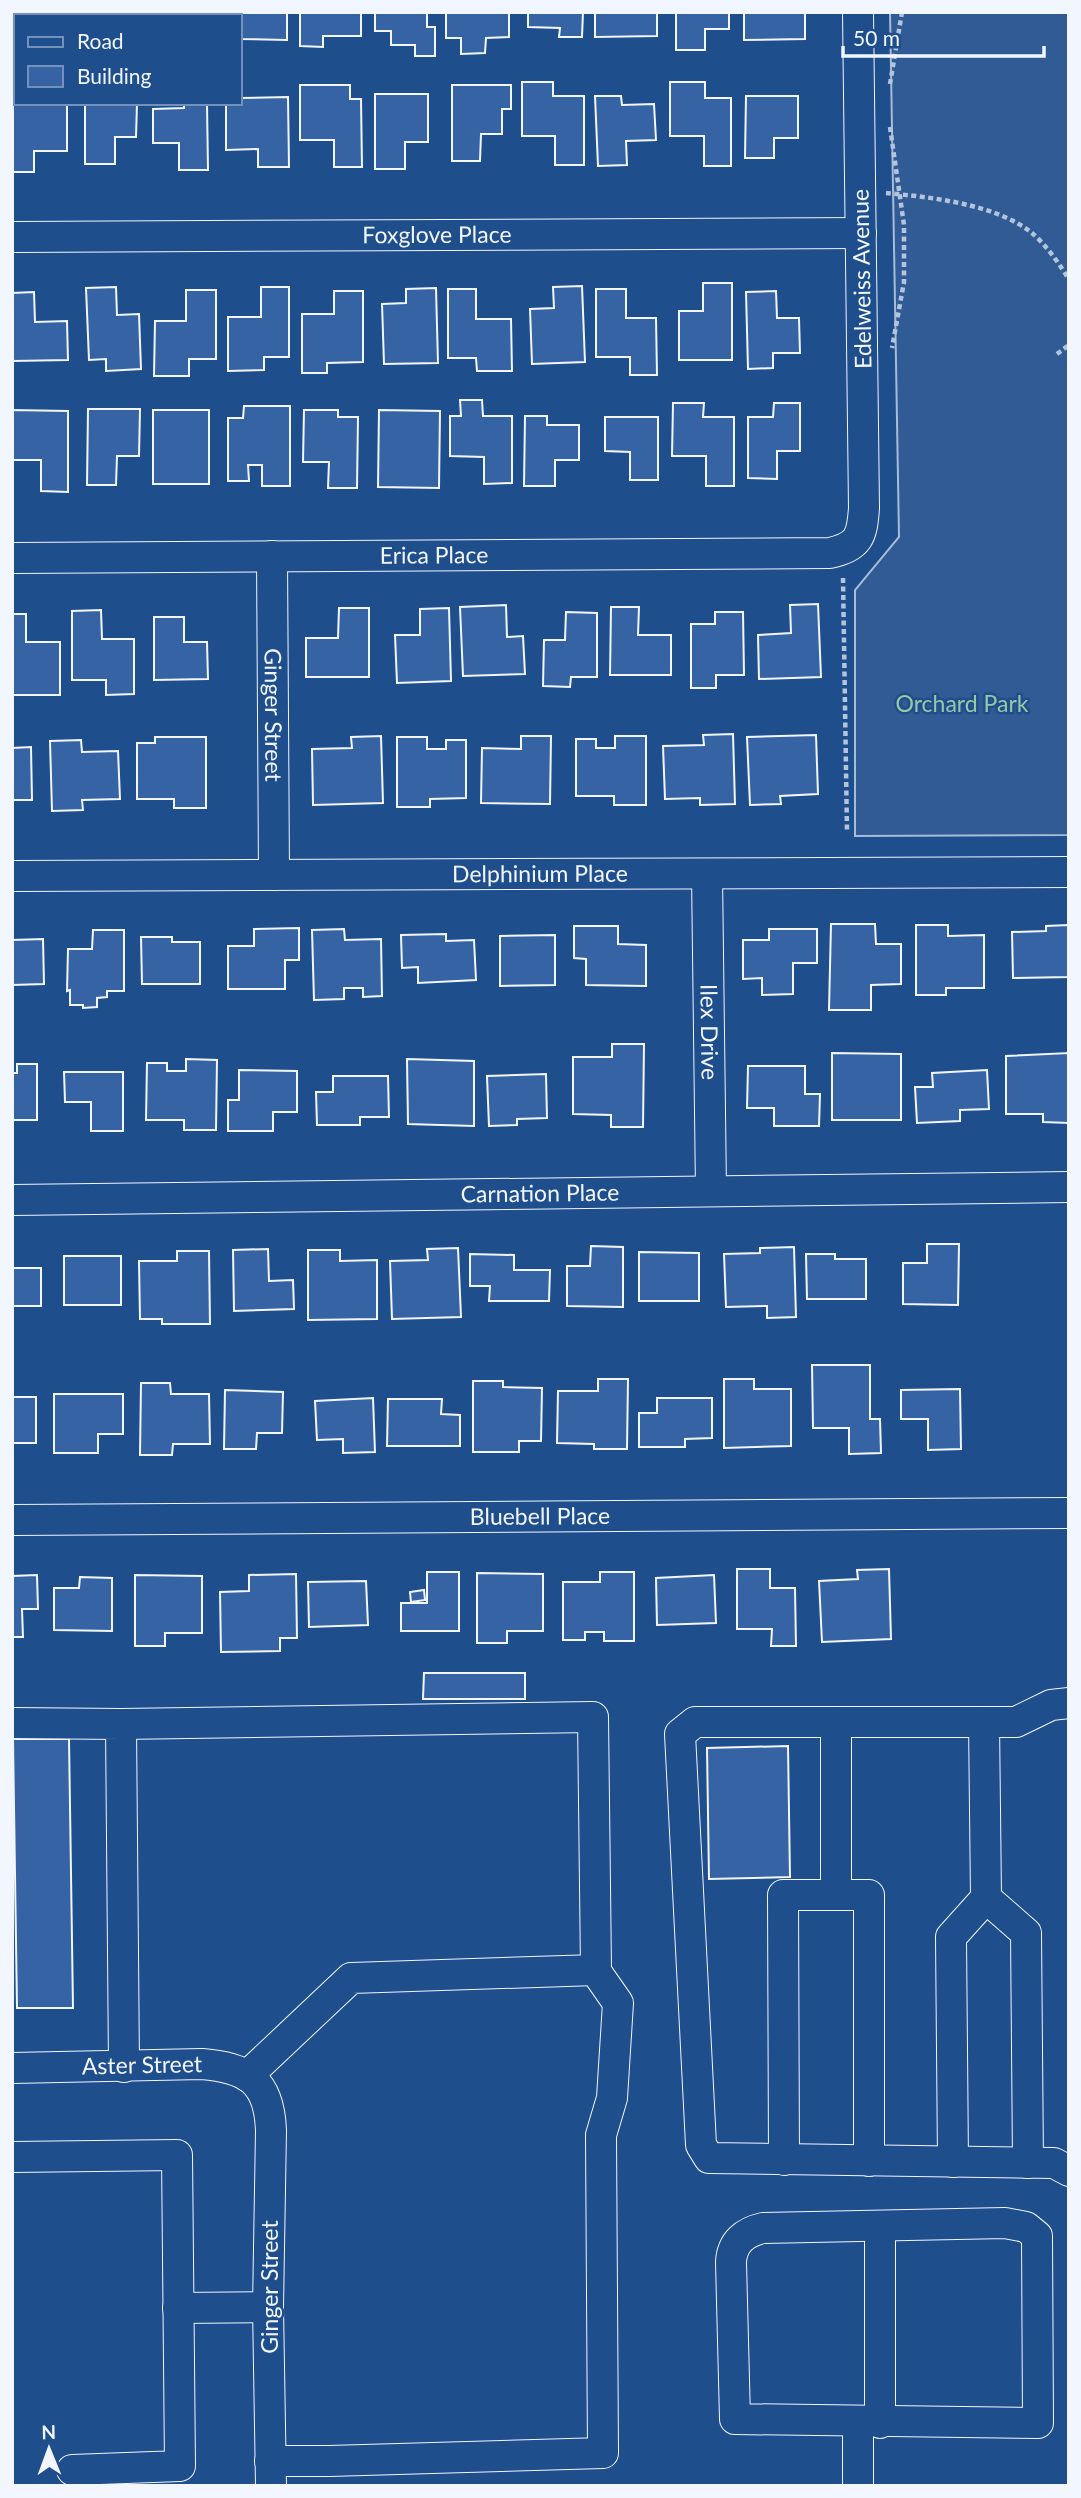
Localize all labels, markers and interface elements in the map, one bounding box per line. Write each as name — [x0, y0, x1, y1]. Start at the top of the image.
legend — [14, 14, 242, 105]
scale bar — [843, 14, 1044, 58]
text: 50 m — [853, 25, 900, 50]
text: Road — [77, 28, 124, 53]
text: Building — [77, 63, 152, 88]
street label: Edelweiss Avenue — [845, 189, 877, 369]
street label: Foxglove Place — [362, 220, 512, 248]
street label: Erica Place — [380, 540, 488, 569]
street label: Ginger Street — [260, 648, 288, 783]
park label: Orchard Park — [896, 689, 1029, 717]
street label: Delphinium Place — [452, 859, 628, 887]
street label: Ilex Drive — [695, 984, 725, 1080]
street label: Carnation Place — [460, 1178, 620, 1207]
street label: Bluebell Place — [470, 1501, 610, 1530]
street label: Aster Street — [82, 2049, 203, 2080]
street label: Ginger Street — [255, 2220, 283, 2354]
north arrow — [14, 2414, 84, 2484]
text: N — [41, 2420, 56, 2443]

